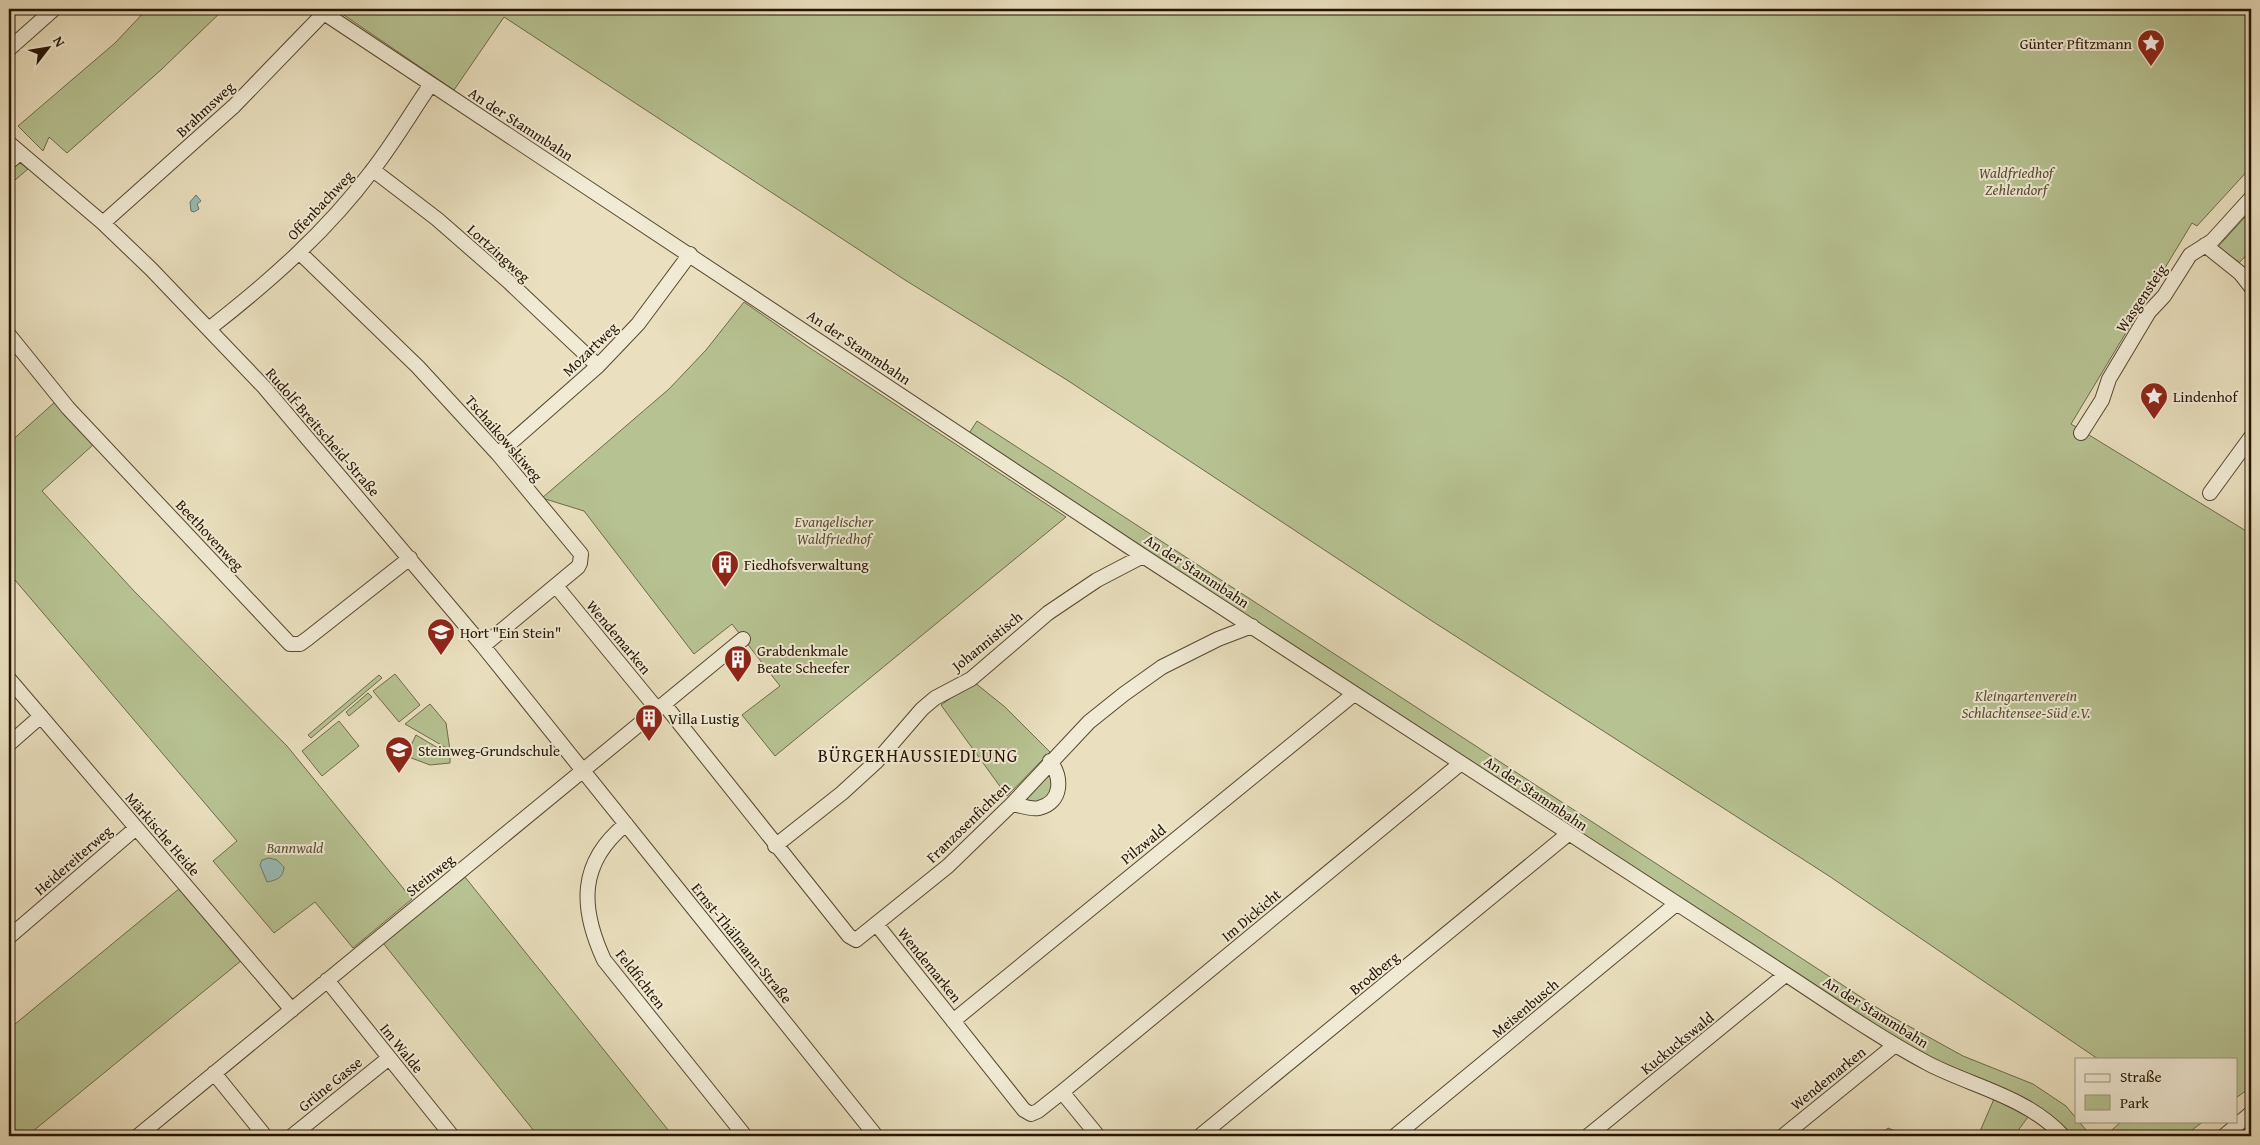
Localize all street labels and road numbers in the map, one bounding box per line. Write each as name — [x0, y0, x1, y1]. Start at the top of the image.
street label: Brahmsweg — [171, 76, 239, 142]
street label: An der Stammbahn — [464, 82, 578, 166]
street label: Offenbachweg — [282, 165, 358, 245]
street label: Lortzingweg — [463, 219, 535, 287]
street label: Wasgensteig — [2110, 259, 2172, 336]
street label: An der Stammbahn — [803, 304, 916, 390]
street label: Mozartweg — [558, 317, 623, 381]
street label: Rudolf-Breitscheid-Straße — [261, 363, 385, 501]
street label: Tschaikowskiweg — [460, 390, 548, 486]
street label: Beethovenweg — [171, 495, 249, 576]
street label: An der Stammbahn — [1140, 529, 1254, 613]
street label: Wendemarken — [582, 595, 657, 679]
street label: Johannistisch — [946, 606, 1027, 677]
street label: An der Stammbahn — [1480, 750, 1593, 836]
street label: Franzosenfichten — [921, 776, 1015, 867]
street label: Märkische Heide — [121, 788, 205, 880]
street label: Pilzwald — [1116, 819, 1170, 869]
street label: Heidereiterweg — [30, 820, 117, 900]
street label: Steinweg — [401, 849, 459, 901]
street label: Ernst-Thälmann-Straße — [687, 878, 797, 1008]
street label: Im Dickicht — [1217, 883, 1286, 946]
street label: Wendemarken — [893, 923, 967, 1007]
street label: Feldfichten — [611, 945, 671, 1014]
street label: Brodberg — [1345, 946, 1404, 1000]
street label: An der Stammbahn — [1819, 971, 1933, 1053]
street label: Meisenbusch — [1487, 973, 1563, 1042]
street label: Kuckuckswald — [1636, 1007, 1718, 1079]
street label: Im Walde — [375, 1019, 429, 1077]
street label: Wendemarken — [1786, 1041, 1870, 1115]
street label: Grüne Gasse — [294, 1052, 366, 1116]

